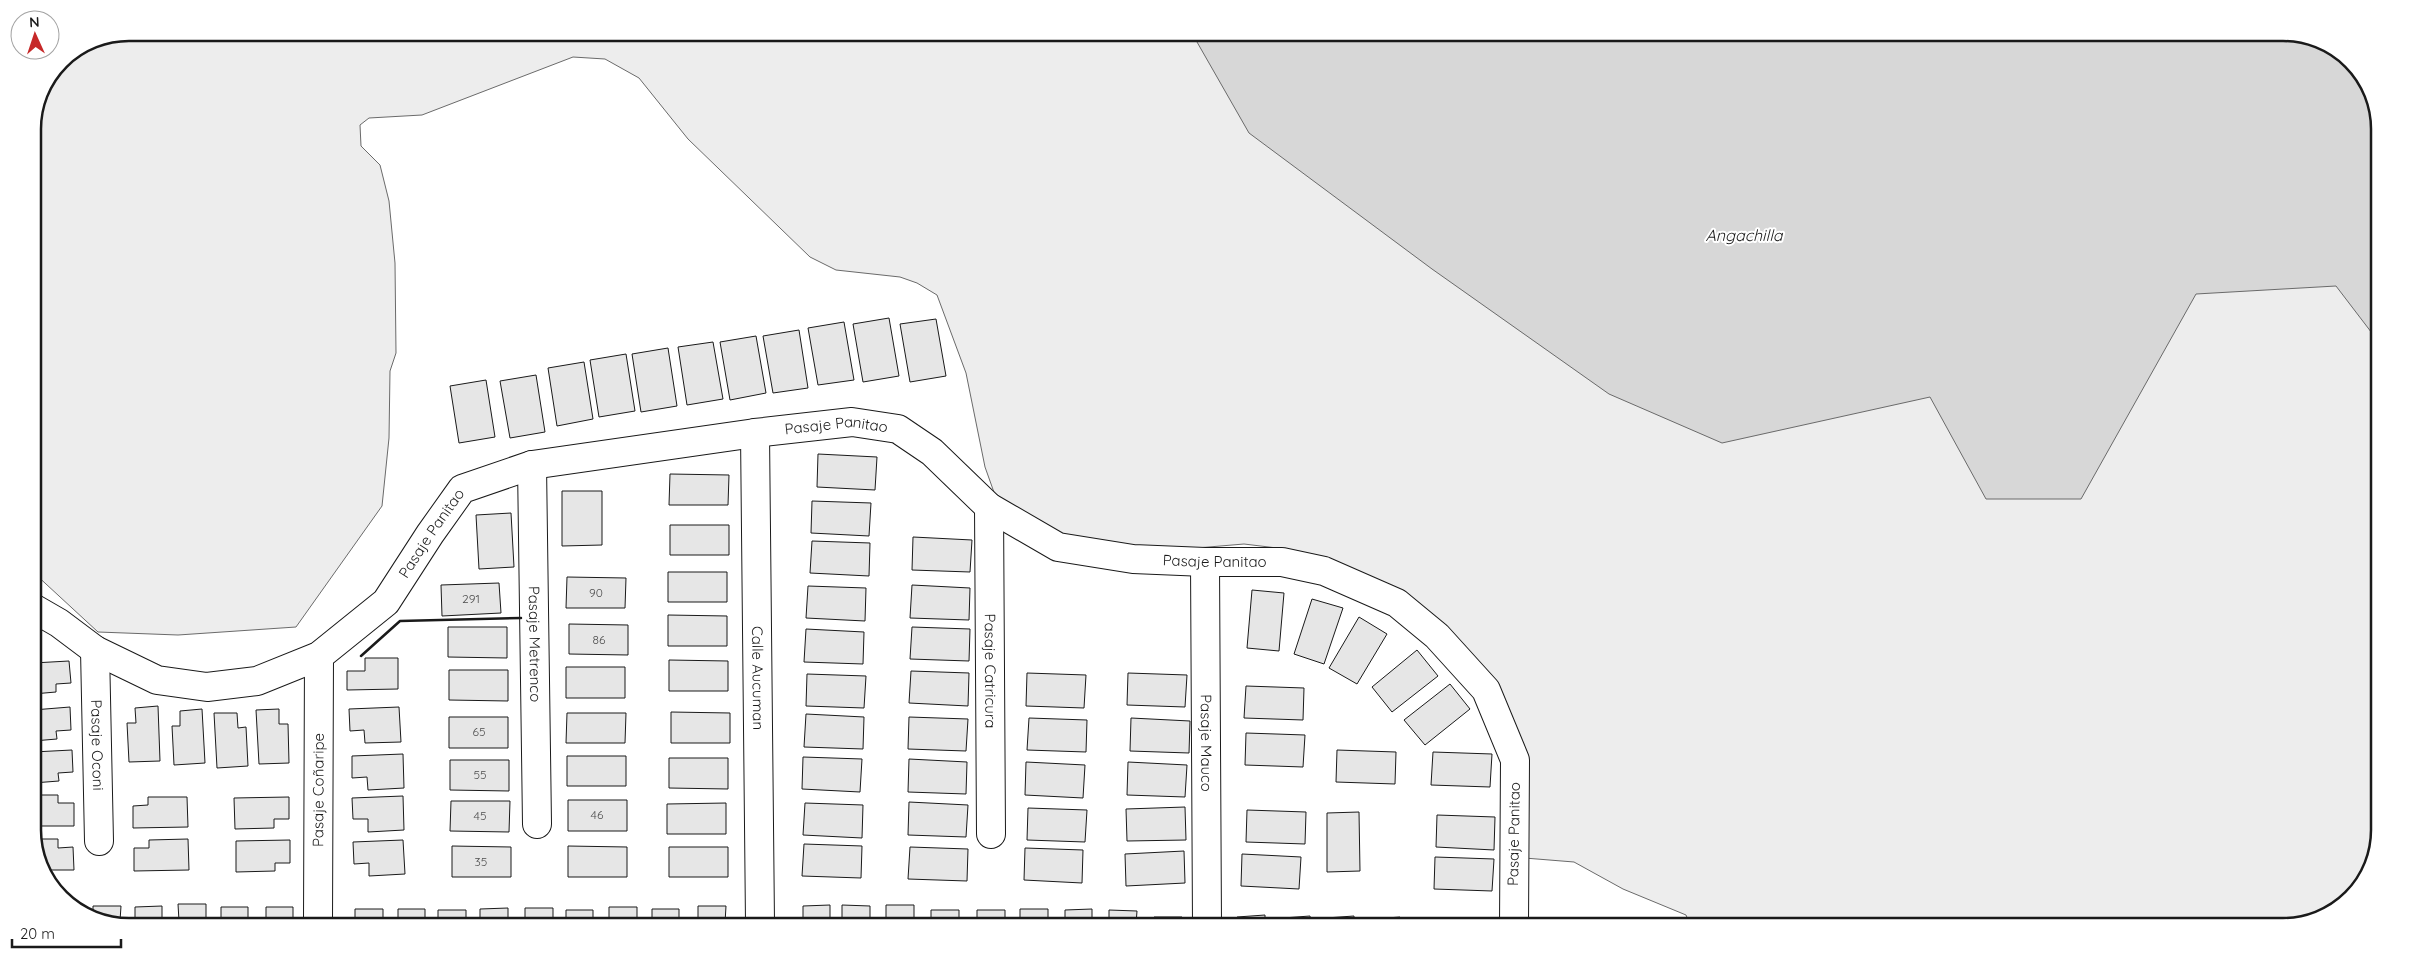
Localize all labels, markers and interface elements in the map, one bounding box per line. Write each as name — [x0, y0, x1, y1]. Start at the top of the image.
north arrow — [10, 10, 60, 60]
text: N — [29, 13, 40, 31]
water label: Angachilla — [1705, 225, 1784, 245]
street label: Pasaje Panitao — [784, 412, 889, 439]
street label: Pasaje Panitao — [394, 485, 468, 581]
street label: Pasaje Panitao — [1162, 550, 1267, 571]
house number: 90 — [589, 585, 603, 600]
street label: Pasaje Metrenco — [525, 586, 545, 702]
house number: 291 — [462, 591, 480, 606]
street label: Pasaje Catricura — [981, 613, 1000, 728]
street label: Calle Aucuman — [748, 626, 768, 730]
house number: 86 — [593, 632, 606, 647]
street label: Pasaje Mauco — [1197, 694, 1216, 792]
street label: Pasaje Oconi — [87, 699, 108, 791]
house number: 65 — [473, 724, 486, 739]
street label: Pasaje Coñaripe — [308, 733, 328, 847]
house number: 55 — [473, 767, 487, 782]
street label: Pasaje Panitao — [1503, 782, 1524, 886]
house number: 46 — [591, 807, 604, 822]
house number: 45 — [474, 808, 486, 823]
house number: 35 — [475, 854, 487, 869]
scale bar — [12, 916, 121, 948]
text: 20 m — [20, 924, 55, 943]

